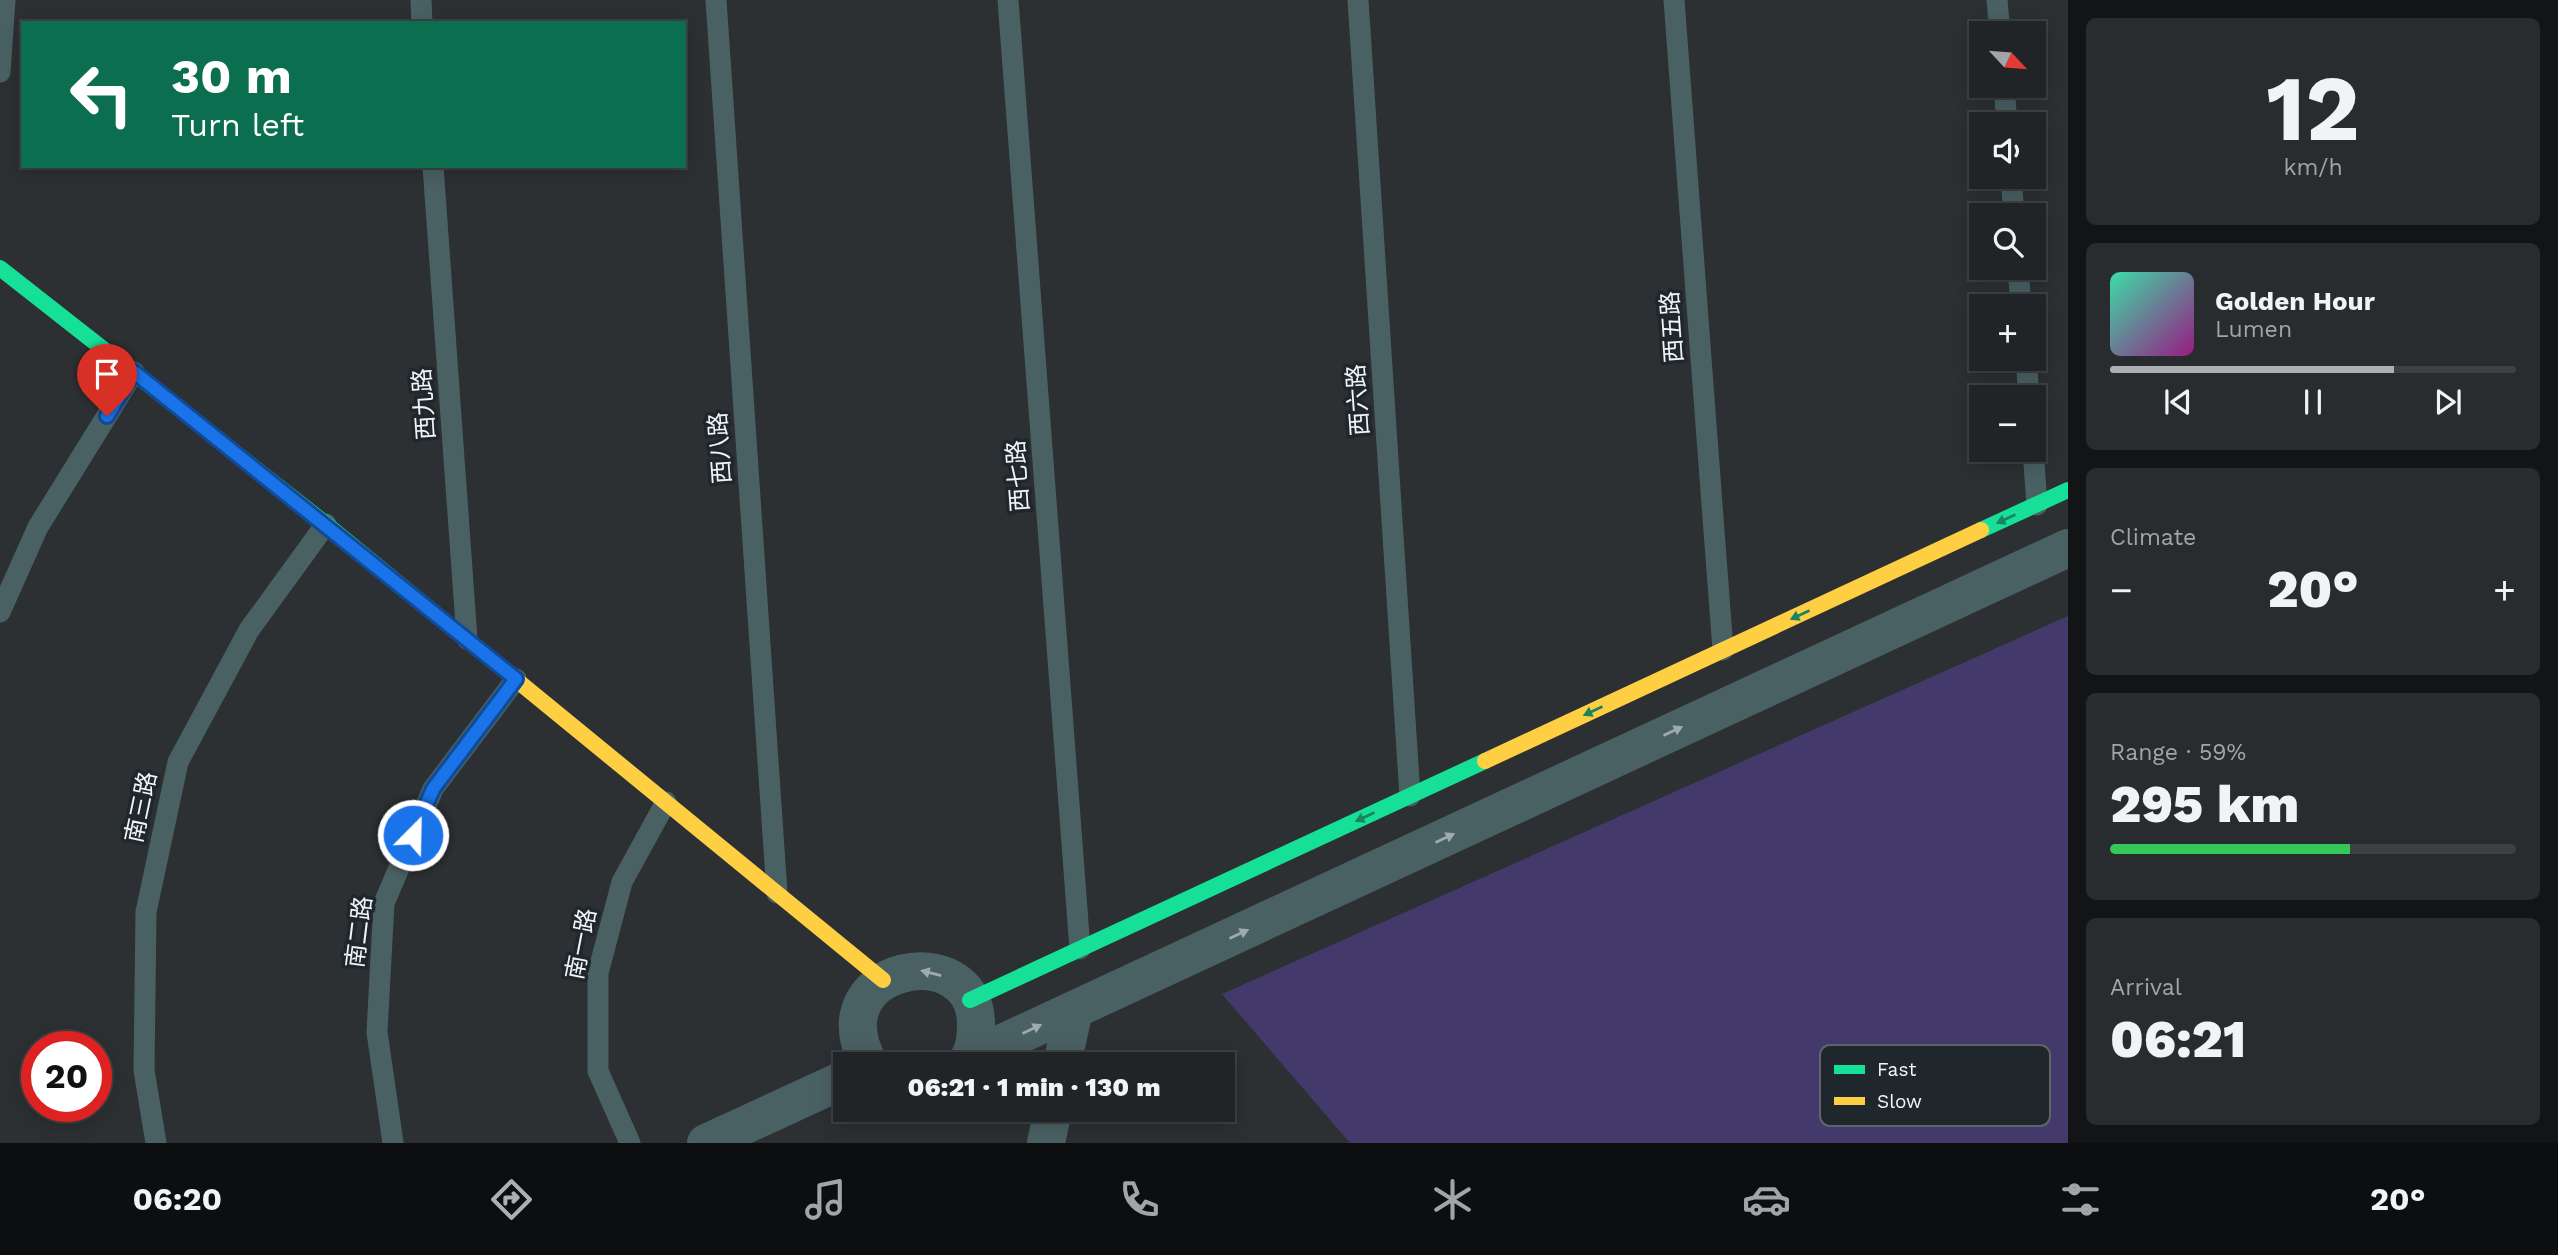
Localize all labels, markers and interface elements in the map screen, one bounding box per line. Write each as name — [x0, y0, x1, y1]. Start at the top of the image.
north arrow — [1969, 21, 2046, 98]
map controls — [1969, 21, 2046, 462]
text: 30 m — [171, 47, 292, 105]
icon: left — [56, 49, 147, 140]
text: 12 — [2266, 55, 2360, 162]
text: Turn left — [171, 106, 304, 144]
button: sound — [1969, 112, 2046, 189]
text: km/h — [2283, 154, 2343, 181]
button: search — [1969, 203, 2046, 280]
text: Golden Hour — [2215, 286, 2375, 316]
street label: 西五路 — [1656, 290, 1688, 364]
button: + — [1969, 294, 2046, 371]
text: Lumen — [2215, 316, 2292, 343]
pin — [77, 344, 137, 416]
icon: arrive — [88, 355, 126, 393]
street label: 西六路 — [1342, 363, 1374, 437]
street label: 西九路 — [408, 367, 440, 441]
icon: previous — [2159, 383, 2197, 421]
icon: pause — [2294, 383, 2332, 421]
icon: next — [2429, 383, 2467, 421]
button: − — [1969, 385, 2046, 462]
street label: 西八路 — [704, 411, 736, 485]
street label: 西七路 — [1002, 439, 1034, 513]
one-way arrow — [1996, 513, 2016, 525]
text: Climate — [2110, 524, 2196, 551]
text: 20° — [2267, 559, 2359, 620]
text: − — [2110, 568, 2133, 612]
text: + — [2493, 568, 2516, 612]
one-way arrow — [1790, 609, 1810, 620]
one-way arrow — [1583, 705, 1603, 716]
one-way arrow — [1663, 726, 1684, 737]
text: Range · 59% — [2110, 739, 2246, 766]
street label: 南三路 — [120, 769, 162, 845]
text: 295 km — [2110, 774, 2299, 835]
position arrow — [376, 798, 450, 872]
one-way arrow — [1355, 811, 1375, 823]
one-way arrow — [1435, 832, 1455, 843]
street label: 南二路 — [341, 895, 377, 969]
street label: 南一路 — [560, 906, 602, 982]
one-way arrow — [1228, 928, 1249, 939]
one-way arrow — [920, 967, 941, 977]
text: Arrival — [2110, 974, 2182, 1001]
text: 06:21 — [2110, 1009, 2246, 1070]
one-way arrow — [1022, 1023, 1042, 1035]
speed limit sign: 20 — [21, 1031, 112, 1122]
legend — [1820, 1045, 2050, 1126]
text: Fast — [1877, 1058, 1916, 1081]
text: 06:21 · 1 min · 130 m — [907, 1072, 1161, 1102]
text: Slow — [1877, 1090, 1922, 1113]
icon: directions — [487, 1175, 536, 1224]
icon: music — [801, 1175, 850, 1224]
icon: phone — [1115, 1175, 1164, 1224]
icon: climate — [1428, 1175, 1477, 1224]
icon: car — [1742, 1175, 1791, 1224]
icon: filters — [2056, 1175, 2105, 1224]
text: 06:20 — [132, 1180, 222, 1218]
text: 20° — [2370, 1180, 2426, 1218]

